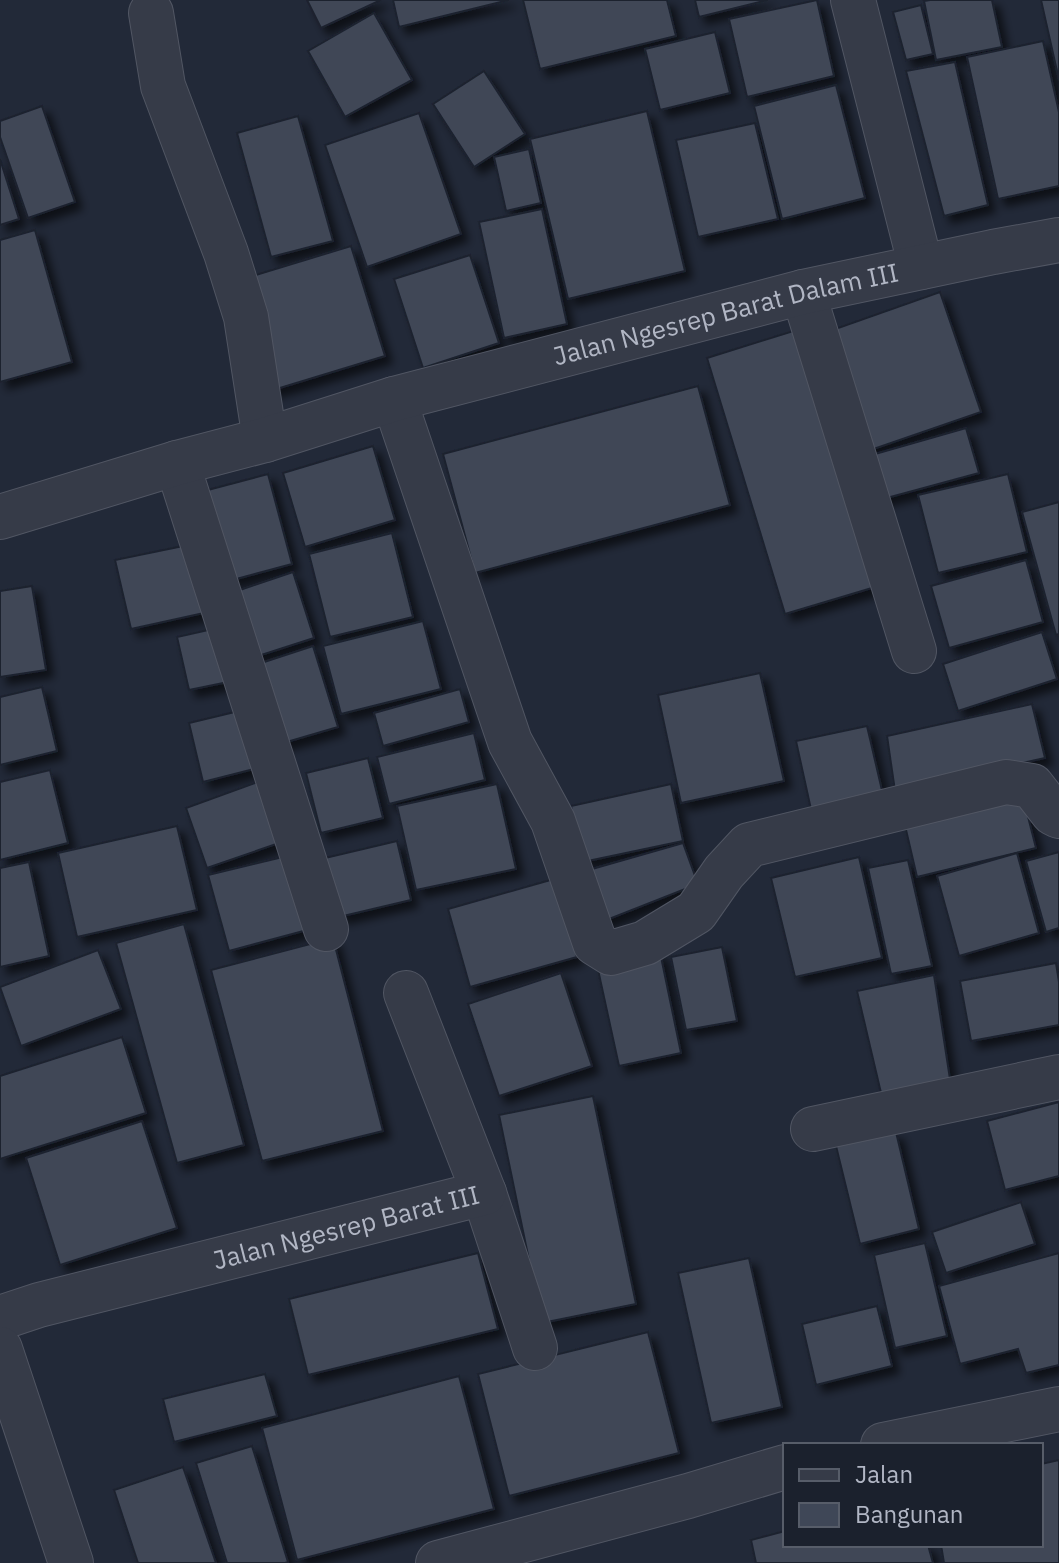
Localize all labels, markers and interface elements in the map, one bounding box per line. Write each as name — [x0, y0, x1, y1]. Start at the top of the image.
street label: Jalan Ngesrep Barat Dalam III — [549, 254, 901, 373]
street label: Jalan Ngesrep Barat III — [209, 1177, 483, 1277]
legend — [783, 1443, 1043, 1547]
text: Jalan — [855, 1458, 913, 1490]
text: Bangunan — [855, 1498, 963, 1530]

